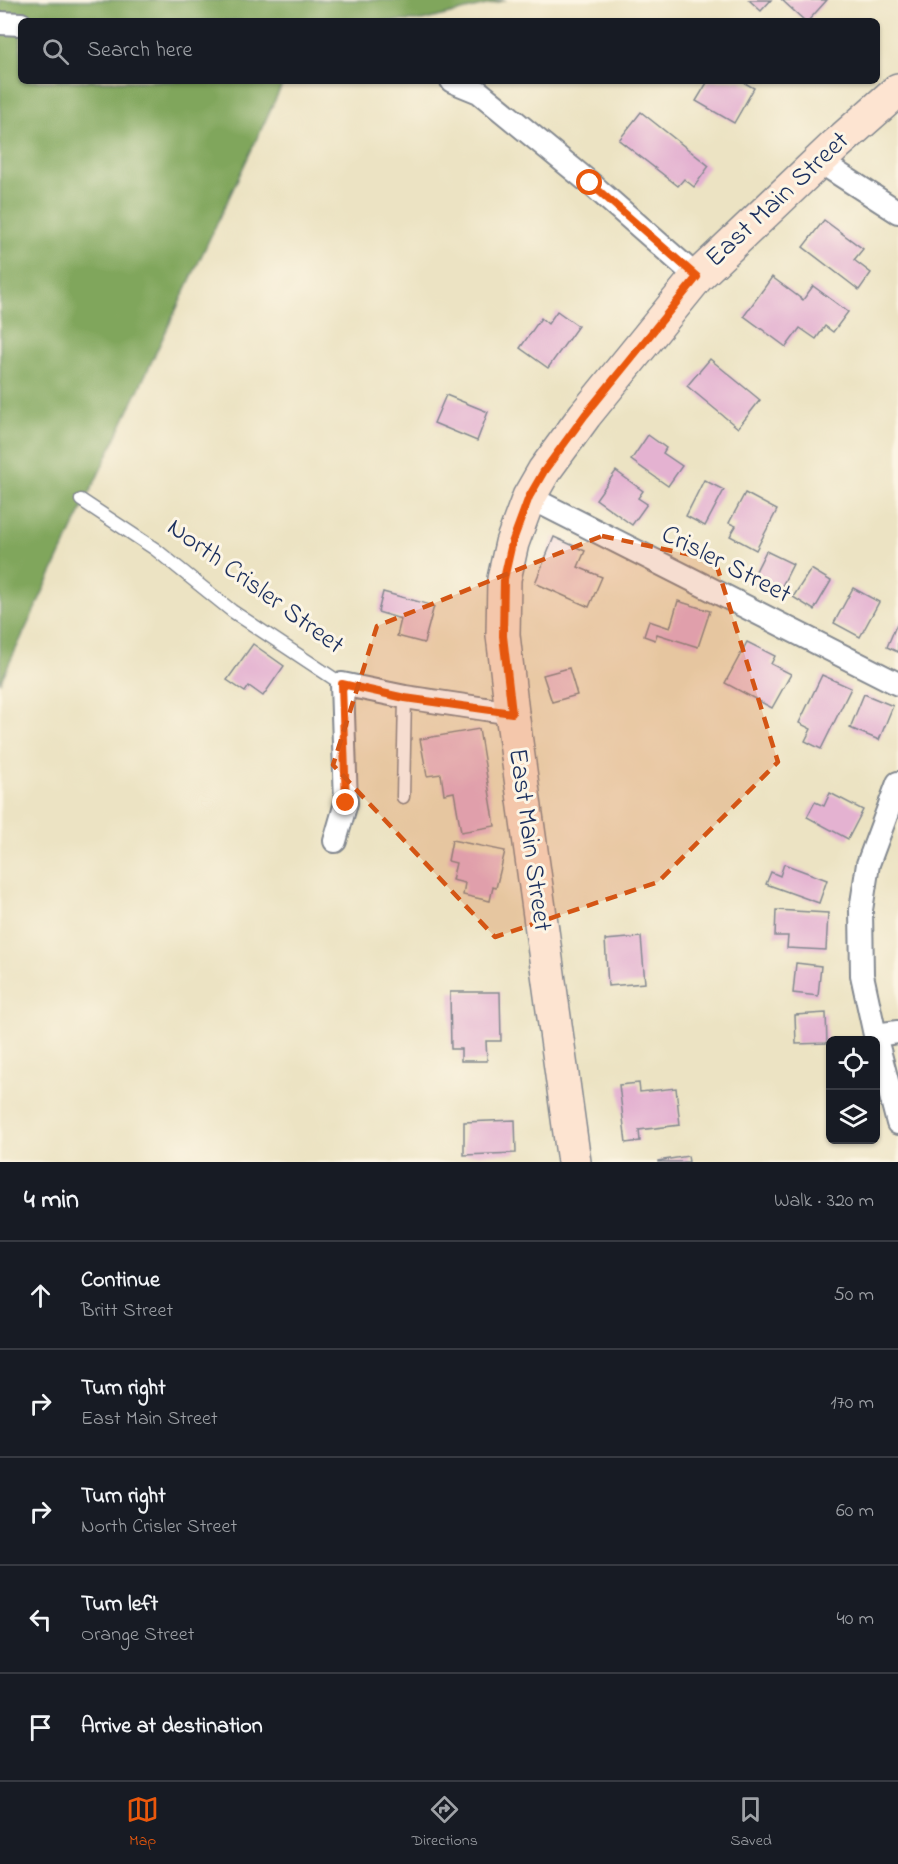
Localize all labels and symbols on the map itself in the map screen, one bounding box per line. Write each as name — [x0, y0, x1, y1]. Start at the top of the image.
street label: East Main Street — [697, 123, 859, 277]
route start — [576, 169, 602, 195]
street label: North Crisler Street — [158, 509, 352, 665]
street label: Crisler Street — [654, 515, 798, 615]
street label: East Main Street — [497, 746, 561, 934]
route end — [332, 789, 358, 815]

